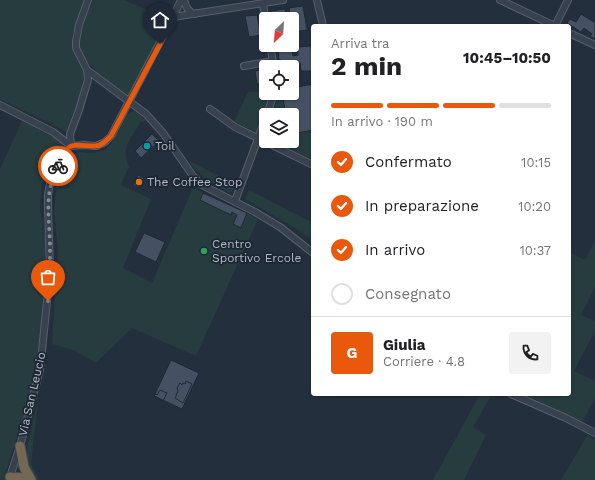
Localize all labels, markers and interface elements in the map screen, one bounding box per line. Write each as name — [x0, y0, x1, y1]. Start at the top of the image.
pin — [143, 3, 177, 44]
icon: home — [149, 9, 171, 31]
north arrow — [259, 12, 299, 52]
map controls — [259, 12, 299, 148]
text: Arriva tra — [331, 36, 389, 51]
text: 10:45–10:50 — [463, 49, 551, 67]
text: 2 min — [331, 51, 402, 81]
button: locate — [259, 60, 299, 100]
button: layers — [259, 108, 299, 148]
text: In arrivo · 190 m — [331, 114, 433, 129]
place label: Toil — [155, 139, 175, 153]
marker: Toil — [142, 141, 152, 151]
courier — [38, 146, 78, 186]
icon: check — [331, 151, 353, 173]
text: Confermato — [365, 153, 452, 171]
icon: bike — [47, 155, 69, 177]
text: 10:15 — [521, 155, 551, 170]
place label: The Coffee Stop — [147, 175, 242, 189]
marker: The Coffee Stop — [134, 177, 144, 187]
icon: check — [331, 195, 353, 217]
text: In preparazione — [365, 197, 479, 215]
text: 10:20 — [518, 199, 551, 214]
place label: Centro Sportivo Ercole — [212, 237, 302, 265]
icon: check — [331, 239, 353, 261]
text: In arrivo — [365, 241, 425, 259]
text: 10:37 — [520, 243, 551, 258]
marker: Centro Sportivo Ercole — [199, 246, 209, 256]
pin — [31, 260, 65, 301]
icon: bag — [37, 266, 59, 288]
text: Consegnato — [365, 285, 451, 303]
button: phone — [509, 332, 551, 374]
text: Giulia — [383, 336, 425, 354]
text: G — [347, 344, 357, 362]
street label: Via San Leucio — [16, 351, 48, 437]
text: Corriere · 4.8 — [383, 354, 465, 369]

